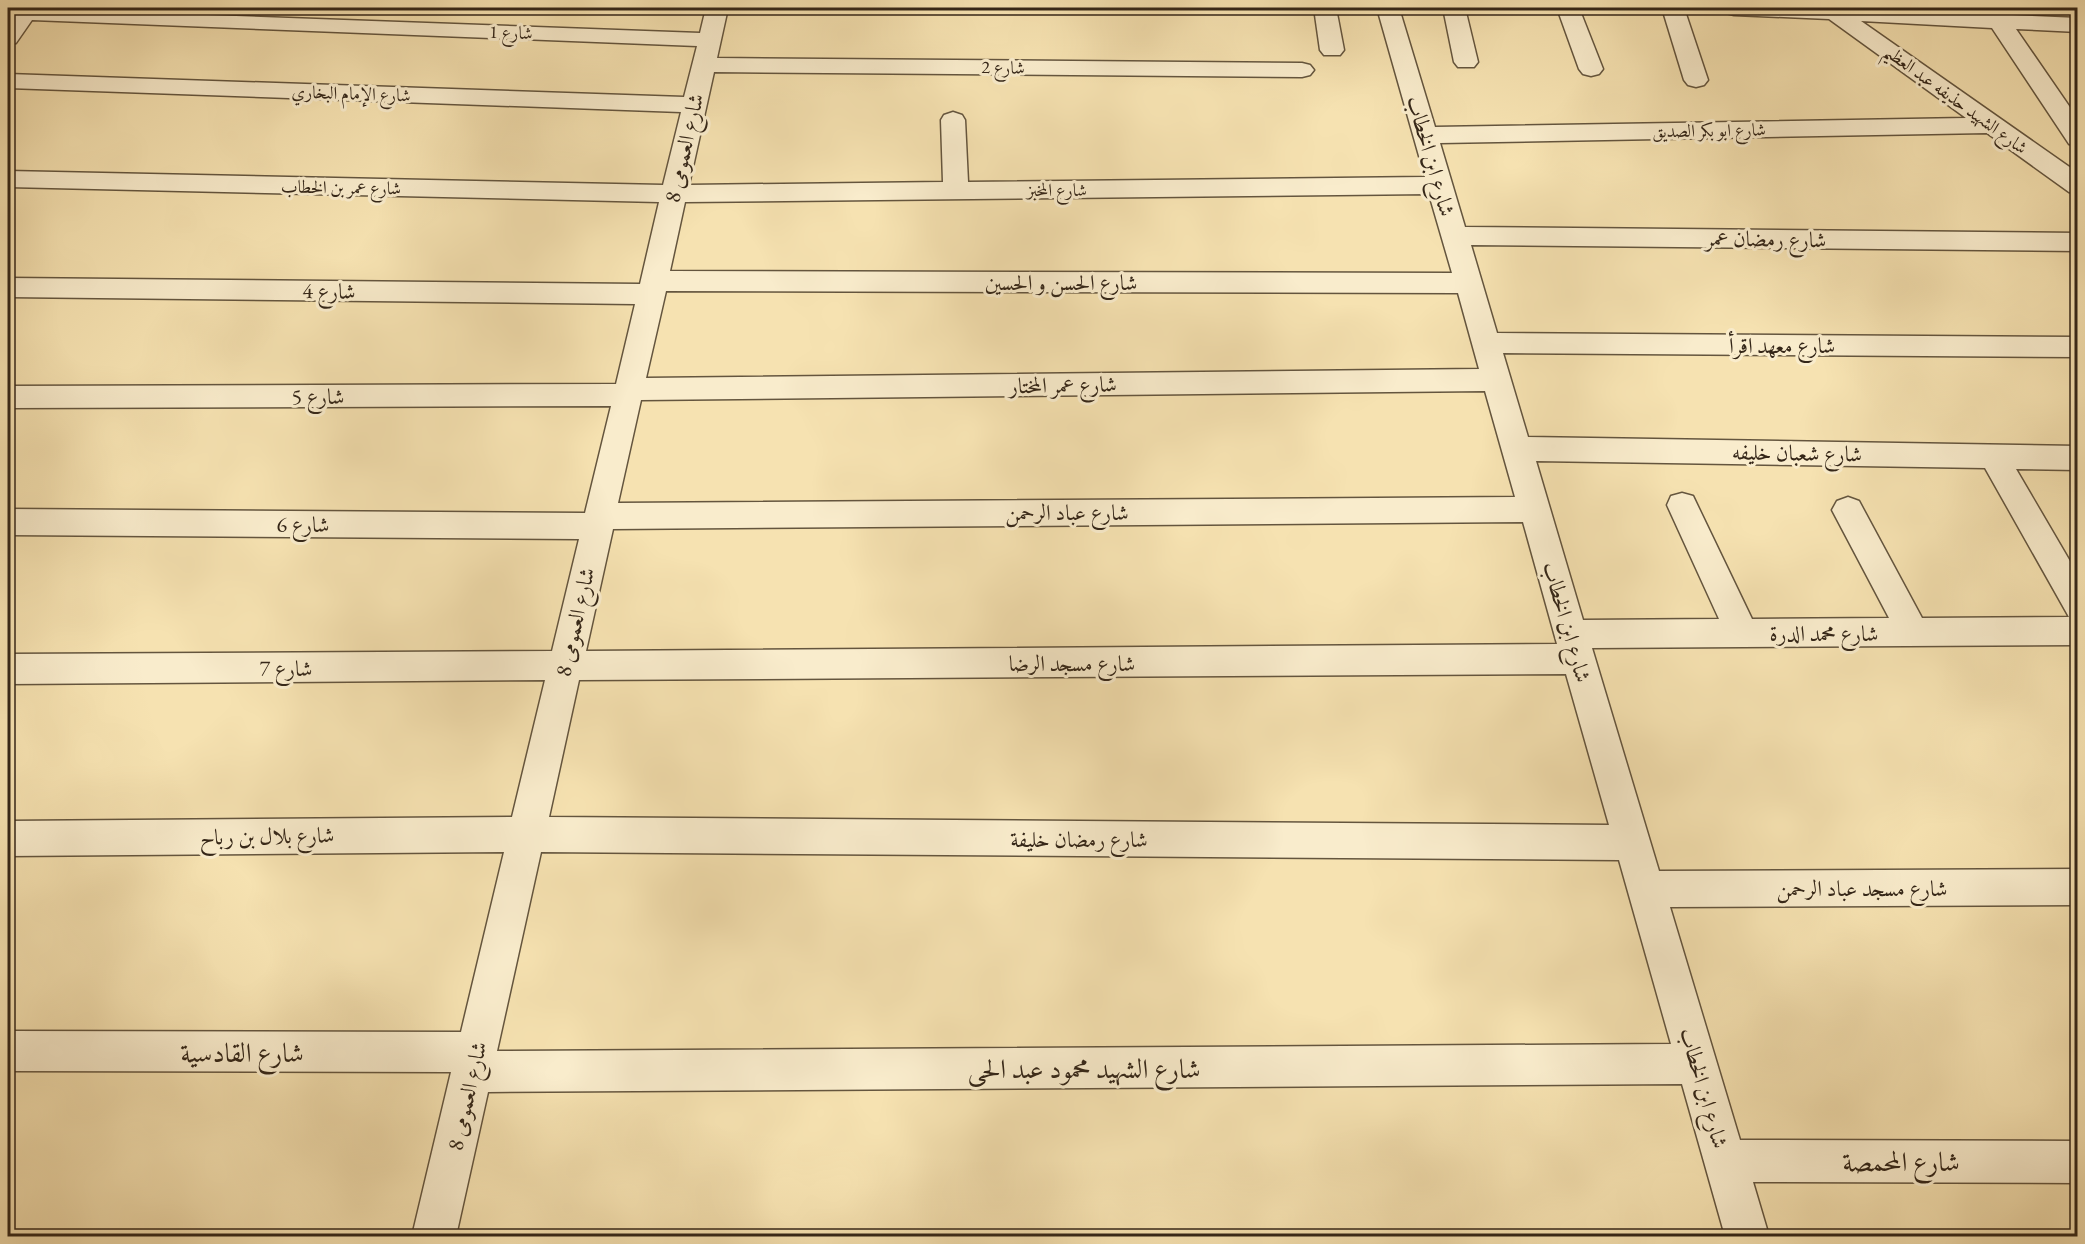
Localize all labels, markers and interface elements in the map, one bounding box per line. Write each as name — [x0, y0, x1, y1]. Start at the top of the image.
street label: شارع 1 — [489, 20, 533, 48]
street label: شارع الشهيد حذيفه عبد العظيم — [1875, 39, 2032, 165]
street label: شارع 2 — [981, 55, 1025, 83]
street label: شارع الإمام البخاري — [291, 79, 411, 112]
street label: شارع العمومى 8 — [657, 91, 715, 206]
street label: شارع ابن الخطاب — [1396, 92, 1462, 221]
street label: شارع ابو بكر الصديق — [1652, 118, 1766, 146]
street label: شارع عمر بن الخطاب — [281, 174, 401, 204]
street label: شارع المخبز — [1025, 178, 1087, 205]
street label: شارع رمضان عمر — [1703, 223, 1827, 259]
street label: شارع الحسن و الحسين — [985, 268, 1137, 301]
street label: شارع 4 — [302, 276, 356, 310]
street label: شارع معهد اقرأ — [1729, 330, 1835, 364]
street label: شارع عمر المختار — [1007, 370, 1117, 404]
street label: شارع 5 — [291, 382, 345, 415]
street label: شارع شعبان خليفه — [1732, 437, 1862, 473]
street label: شارع عباد الرحمن — [1005, 498, 1129, 531]
street label: شارع 6 — [276, 510, 330, 543]
street label: شارع ابن الخطاب — [1532, 558, 1598, 687]
street label: شارع العمومى 8 — [548, 565, 606, 680]
street label: شارع محمد الدرة — [1770, 619, 1878, 652]
street label: شارع مسجد الرضا — [1009, 649, 1135, 682]
street label: شارع 7 — [259, 654, 313, 687]
street label: شارع بلال بن رباح — [199, 820, 335, 857]
street label: شارع رمضان خليفة — [1010, 825, 1148, 858]
street label: شارع مسجد عباد الرحمن — [1777, 874, 1947, 907]
street label: شارع ابن الخطاب — [1669, 1024, 1735, 1153]
street label: شارع القادسية — [180, 1035, 304, 1075]
street label: شارع العمومى 8 — [440, 1039, 498, 1154]
street label: شارع الشهيد محمود عبد الحى — [967, 1051, 1201, 1091]
street label: شارع المحمصة — [1842, 1144, 1960, 1184]

